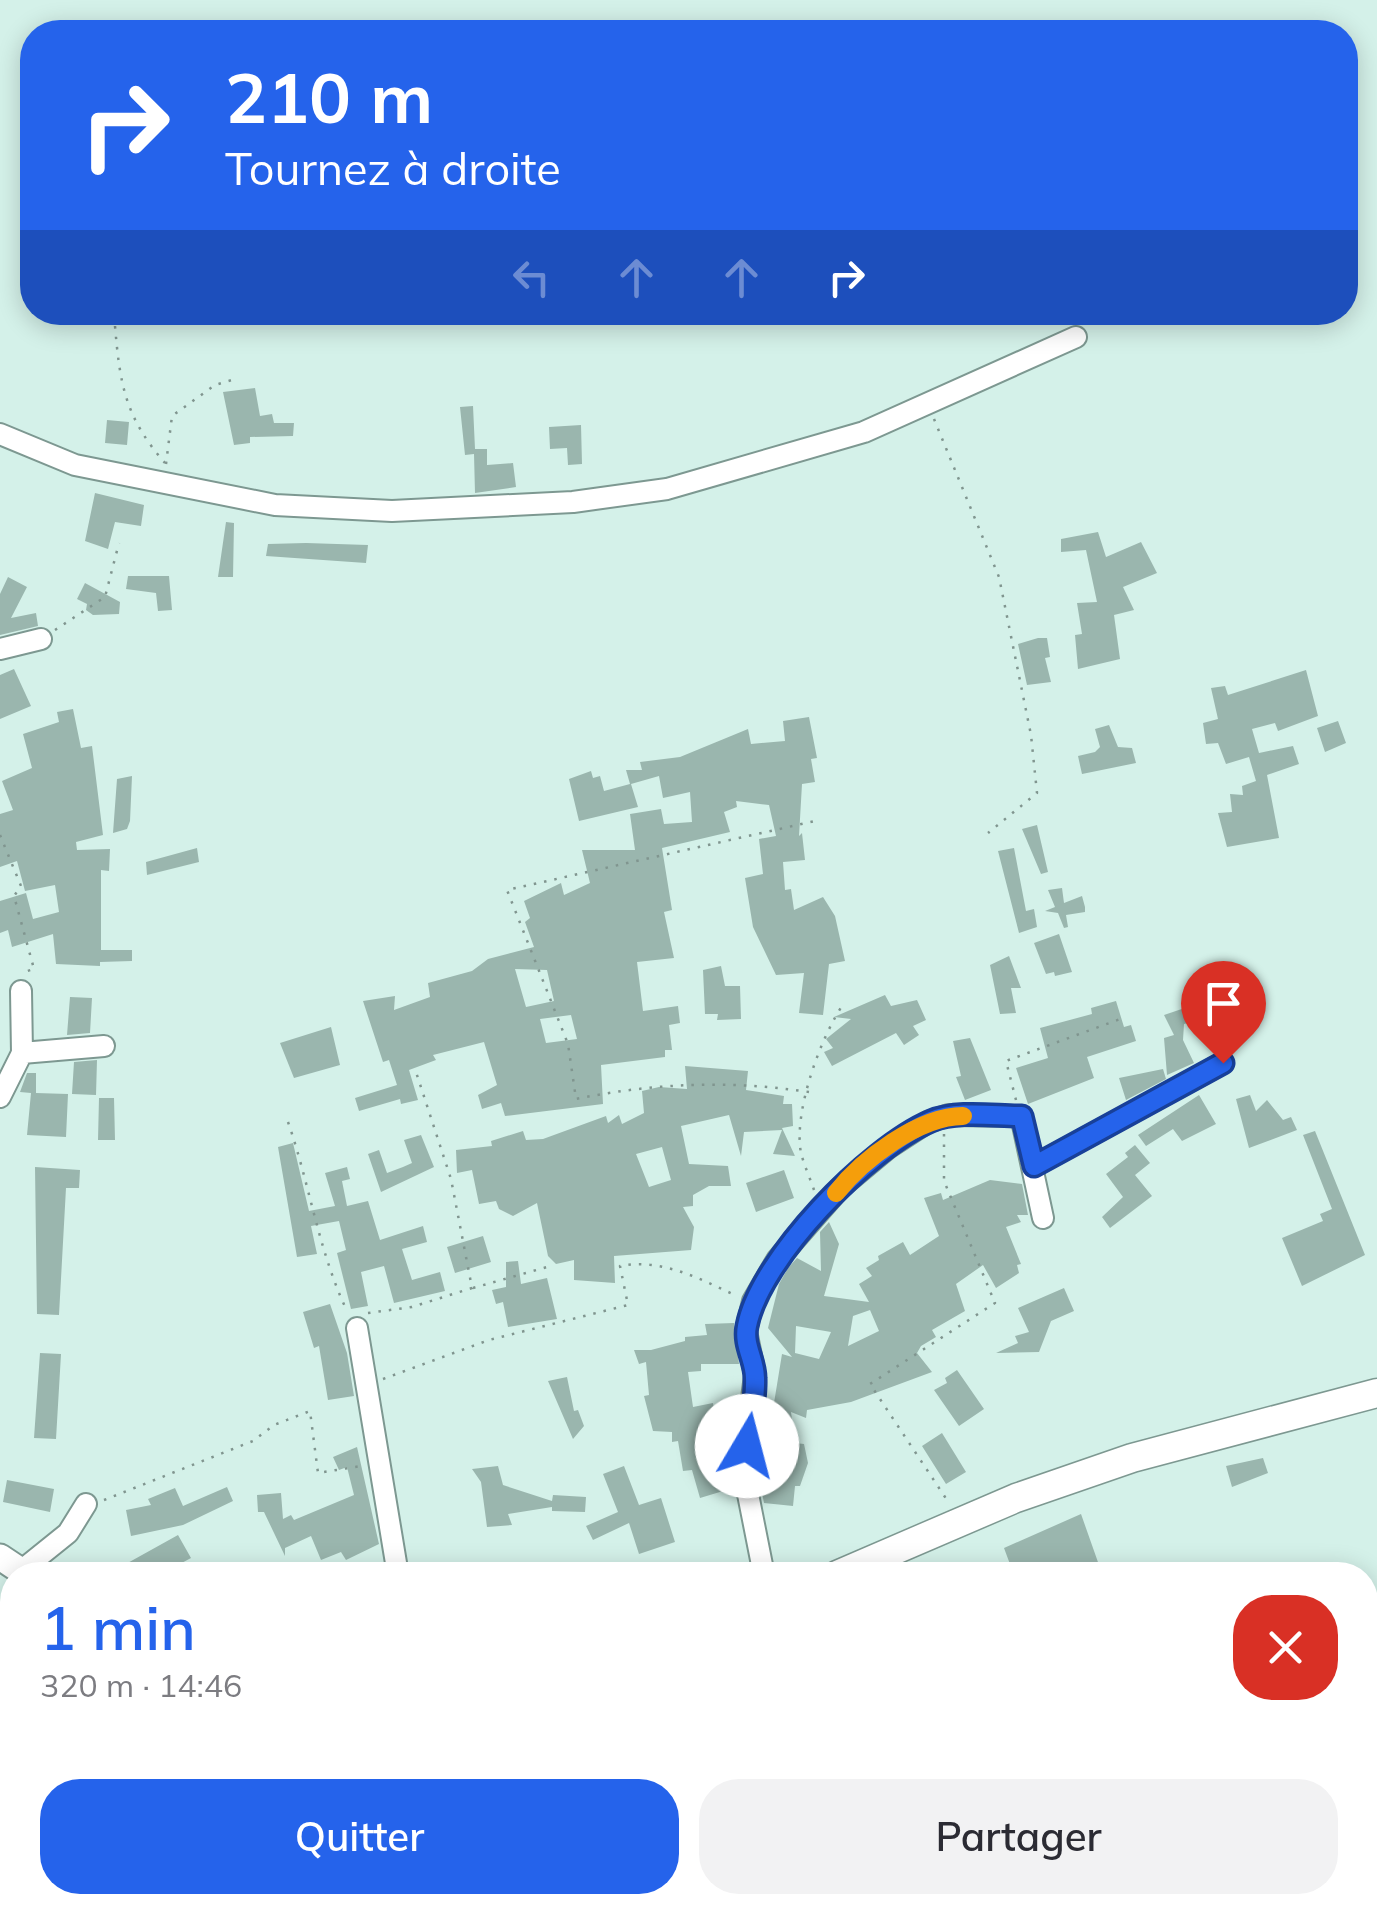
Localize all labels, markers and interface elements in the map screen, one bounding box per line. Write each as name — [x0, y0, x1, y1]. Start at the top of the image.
text: 210 m — [225, 53, 433, 141]
icon: right — [60, 60, 190, 190]
text: Tournez à droite — [225, 140, 561, 196]
icon: left — [504, 250, 559, 305]
icon: ahead — [609, 250, 664, 305]
icon: ahead — [714, 250, 769, 305]
icon: right — [819, 250, 874, 305]
pin — [1181, 961, 1266, 1064]
icon: arrive — [1196, 976, 1251, 1031]
position arrow — [695, 1394, 799, 1498]
text: 1 min — [40, 1590, 196, 1665]
button: close — [1233, 1595, 1338, 1700]
text: 320 m · 14:46 — [40, 1665, 242, 1705]
button: Quitter — [40, 1779, 679, 1894]
button: Partager — [699, 1779, 1338, 1894]

